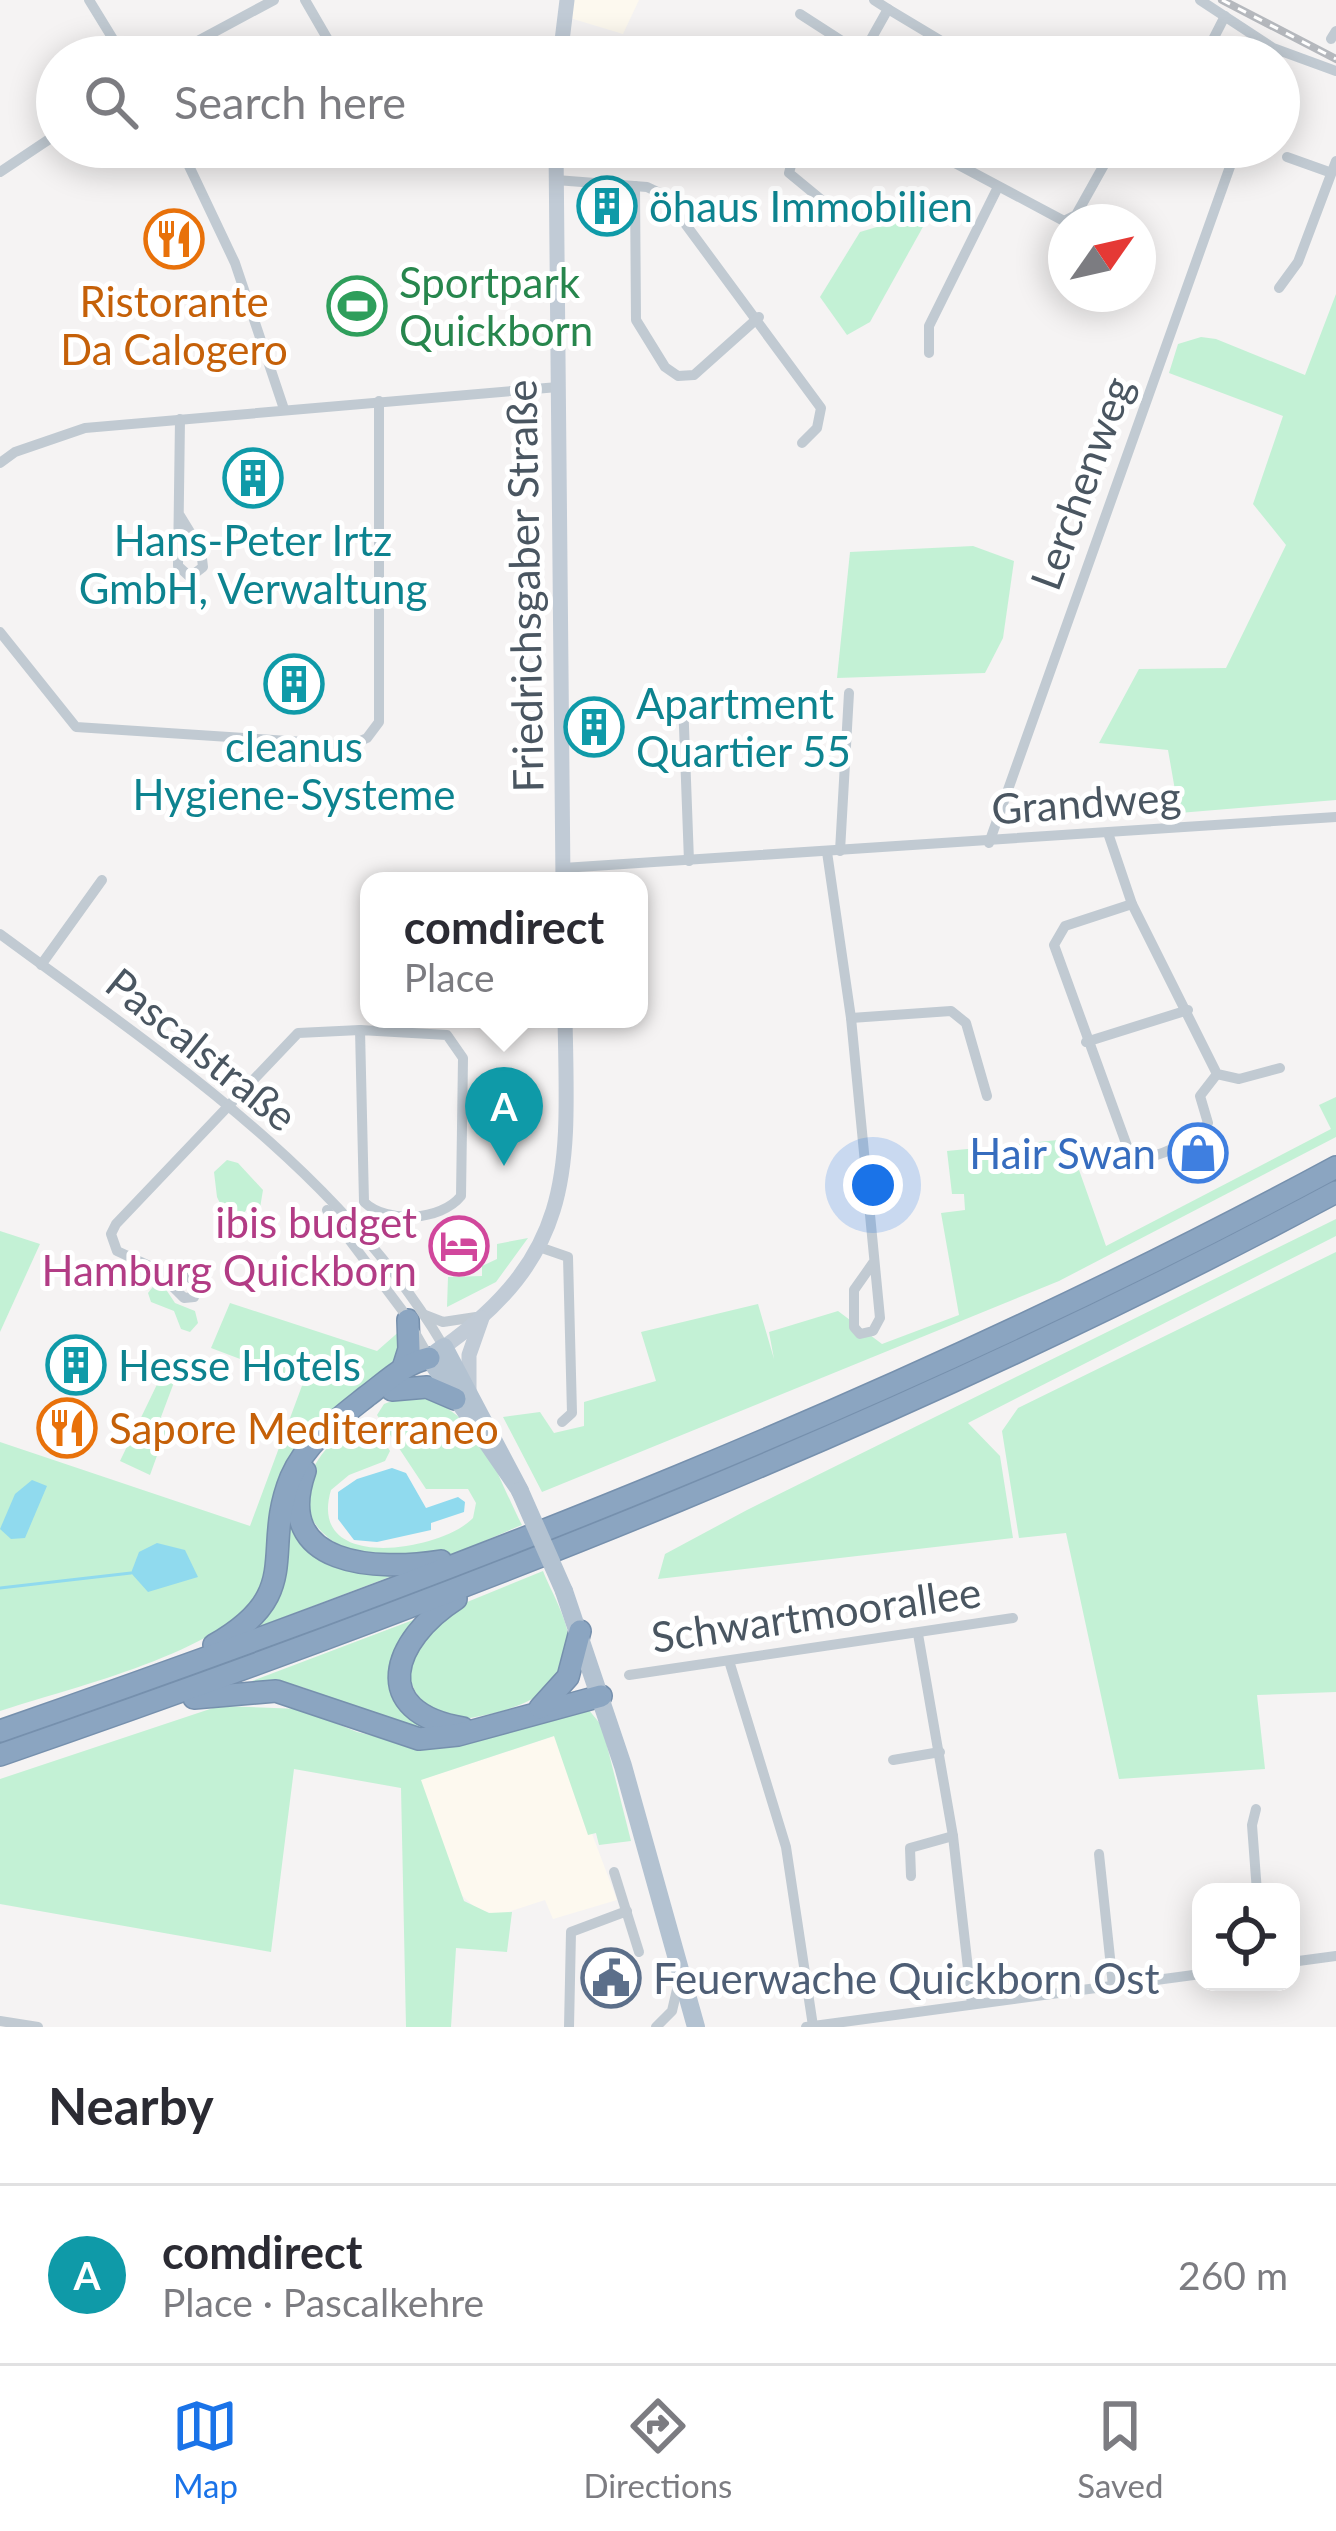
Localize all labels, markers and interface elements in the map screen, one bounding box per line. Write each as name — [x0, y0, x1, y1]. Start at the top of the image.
search box — [36, 36, 1300, 168]
icon: search — [78, 69, 144, 135]
text: Search here — [174, 75, 406, 129]
building icon: öhaus Immobilien — [576, 175, 638, 237]
place label: öhaus Immobilien — [649, 181, 973, 231]
north arrow — [1048, 204, 1156, 312]
restaurant icon: Ristorante Da Calogero — [143, 208, 205, 270]
place label: Sportpark Quickborn — [399, 257, 593, 355]
sports icon: Sportpark Quickborn — [326, 275, 388, 337]
place label: Ristorante Da Calogero — [60, 276, 288, 374]
street label: Lerchenweg — [1019, 370, 1143, 596]
street label: Friedrichsgaber Straße — [495, 379, 553, 793]
building icon: Hans-Peter Irtz GmbH, Verwaltung — [222, 447, 284, 509]
place label: Hans-Peter Irtz GmbH, Verwaltung — [79, 515, 427, 613]
building icon: cleanus Hygiene-Systeme — [263, 653, 325, 715]
place label: Apartment Quartier 55 — [636, 678, 851, 776]
building icon: Apartment Quartier 55 — [563, 696, 625, 758]
place label: cleanus Hygiene-Systeme — [132, 721, 456, 819]
street label: Grandweg — [990, 770, 1182, 834]
popup — [360, 872, 648, 1028]
text: comdirect — [404, 900, 604, 954]
text: Place — [404, 954, 495, 1000]
street label: Pascalstraße — [97, 957, 307, 1141]
pin: A — [465, 1067, 543, 1166]
shop icon: Hair Swan — [1167, 1122, 1229, 1184]
place label: Hair Swan — [969, 1128, 1156, 1178]
your location — [843, 1155, 903, 1215]
place label: ibis budget Hamburg Quickborn — [42, 1197, 417, 1295]
hotel icon: ibis budget Hamburg Quickborn — [428, 1215, 490, 1277]
building icon: Hesse Hotels — [45, 1334, 107, 1396]
place label: Hesse Hotels — [118, 1340, 361, 1390]
restaurant icon: Sapore Mediterraneo — [36, 1397, 98, 1459]
place label: Sapore Mediterraneo — [109, 1403, 499, 1453]
street label: Schwartmoorallee — [648, 1566, 984, 1662]
map controls — [1192, 1883, 1300, 1991]
button: locate — [1192, 1883, 1300, 1991]
public building icon: Feuerwache Quickborn Ost — [580, 1947, 642, 2009]
place label: Feuerwache Quickborn Ost — [653, 1953, 1160, 2003]
text: Nearby — [48, 2075, 214, 2136]
text: comdirect — [162, 2225, 362, 2279]
text: A — [73, 2252, 101, 2298]
text: 260 m — [1178, 2252, 1288, 2298]
text: Place · Pascalkehre — [162, 2279, 484, 2325]
tab: Map — [172, 2393, 238, 2505]
tab: Directions — [583, 2393, 732, 2505]
tab: Saved — [1077, 2393, 1164, 2505]

